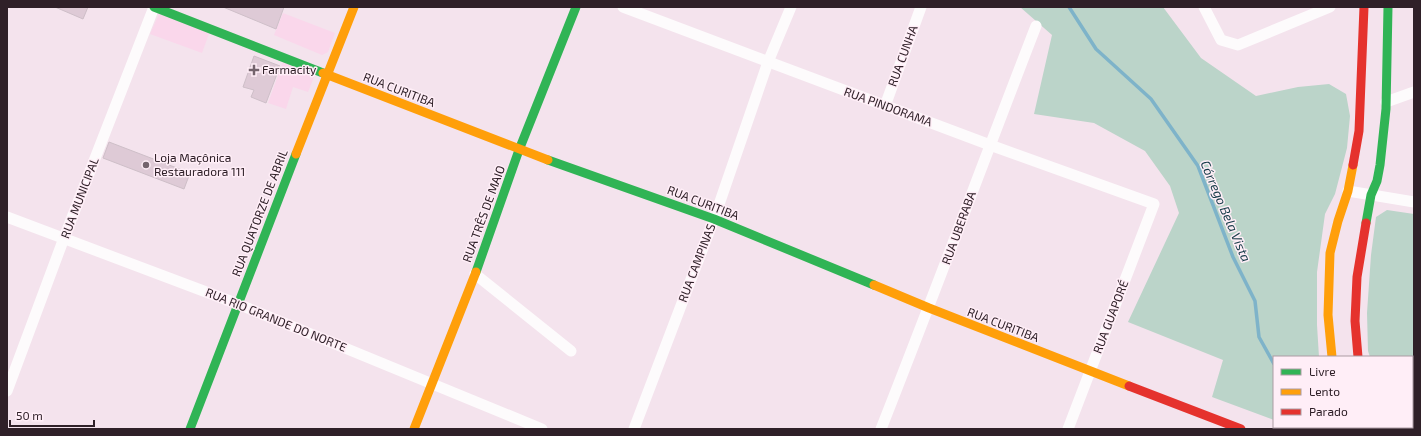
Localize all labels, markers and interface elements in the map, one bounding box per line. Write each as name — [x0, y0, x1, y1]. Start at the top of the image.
street label: RUA CUNHA — [885, 23, 920, 88]
place label: Farmacity — [262, 62, 317, 76]
marker: Farmacity — [249, 65, 259, 75]
street label: RUA CURITIBA — [362, 69, 438, 109]
street label: RUA PINDORAMA — [842, 84, 935, 129]
street label: RUA QUATORZE DE ABRIL — [228, 147, 291, 279]
place label: Loja Maçônica Restauradora 111 — [154, 150, 245, 178]
street label: RUA MUNICIPAL — [57, 155, 101, 240]
water label: Córrego Bela Vista — [1197, 158, 1255, 264]
marker: Loja Maçônica Restauradora 111 — [141, 160, 151, 170]
street label: RUA TRÊS DE MAIO — [459, 163, 507, 264]
street label: RUA CURITIBA — [666, 182, 742, 222]
street label: RUA UBERABA — [938, 189, 978, 266]
street label: RUA CAMPINAS — [675, 221, 718, 304]
street label: RUA GUAPORÉ — [1090, 278, 1131, 355]
street label: RUA RIO GRANDE DO NORTE — [204, 284, 349, 354]
street label: RUA CURITIBA — [966, 304, 1042, 344]
legend — [1273, 356, 1413, 428]
text: Livre — [1309, 364, 1336, 378]
text: Lento — [1309, 384, 1340, 398]
scale bar — [10, 402, 94, 428]
text: Parado — [1309, 404, 1348, 418]
text: 50 m — [16, 408, 43, 422]

